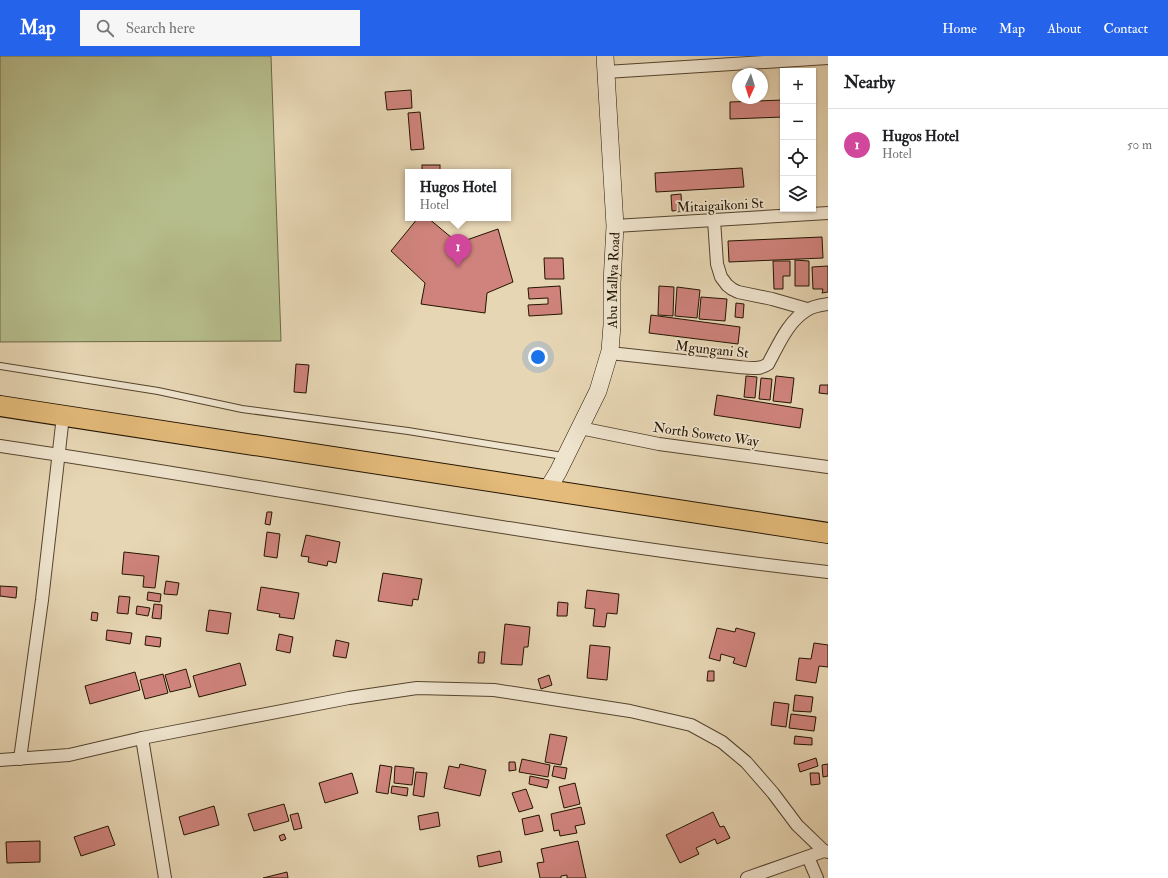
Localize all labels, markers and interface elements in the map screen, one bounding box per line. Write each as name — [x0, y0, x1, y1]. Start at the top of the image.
search box — [80, 10, 360, 46]
text: Map — [20, 16, 56, 40]
icon: search — [94, 17, 116, 39]
text: Search here — [126, 19, 195, 38]
text: Home — [942, 20, 977, 37]
text: Map — [999, 20, 1025, 37]
text: About — [1047, 20, 1081, 37]
text: Contact — [1103, 20, 1148, 37]
north arrow — [732, 68, 768, 104]
map controls — [780, 68, 816, 212]
button: + — [780, 68, 816, 104]
text: Nearby — [844, 72, 895, 93]
button: − — [780, 104, 816, 140]
text: Hugos Hotel — [882, 127, 959, 146]
text: 1 — [855, 137, 859, 153]
text: 50 m — [1127, 137, 1152, 153]
button: locate — [780, 140, 816, 176]
text: Hotel — [882, 146, 912, 162]
popup — [405, 169, 511, 221]
button: layers — [780, 176, 816, 212]
text: Hugos Hotel — [419, 178, 497, 197]
street label: Mitaigaikoni St — [676, 195, 764, 216]
text: Hotel — [419, 197, 449, 213]
street label: Abu Mallya Road — [604, 232, 624, 329]
pin: 1 — [445, 234, 471, 267]
street label: Mgungani St — [674, 337, 750, 362]
your location — [528, 347, 548, 367]
street label: North Soweto Way — [652, 419, 761, 451]

